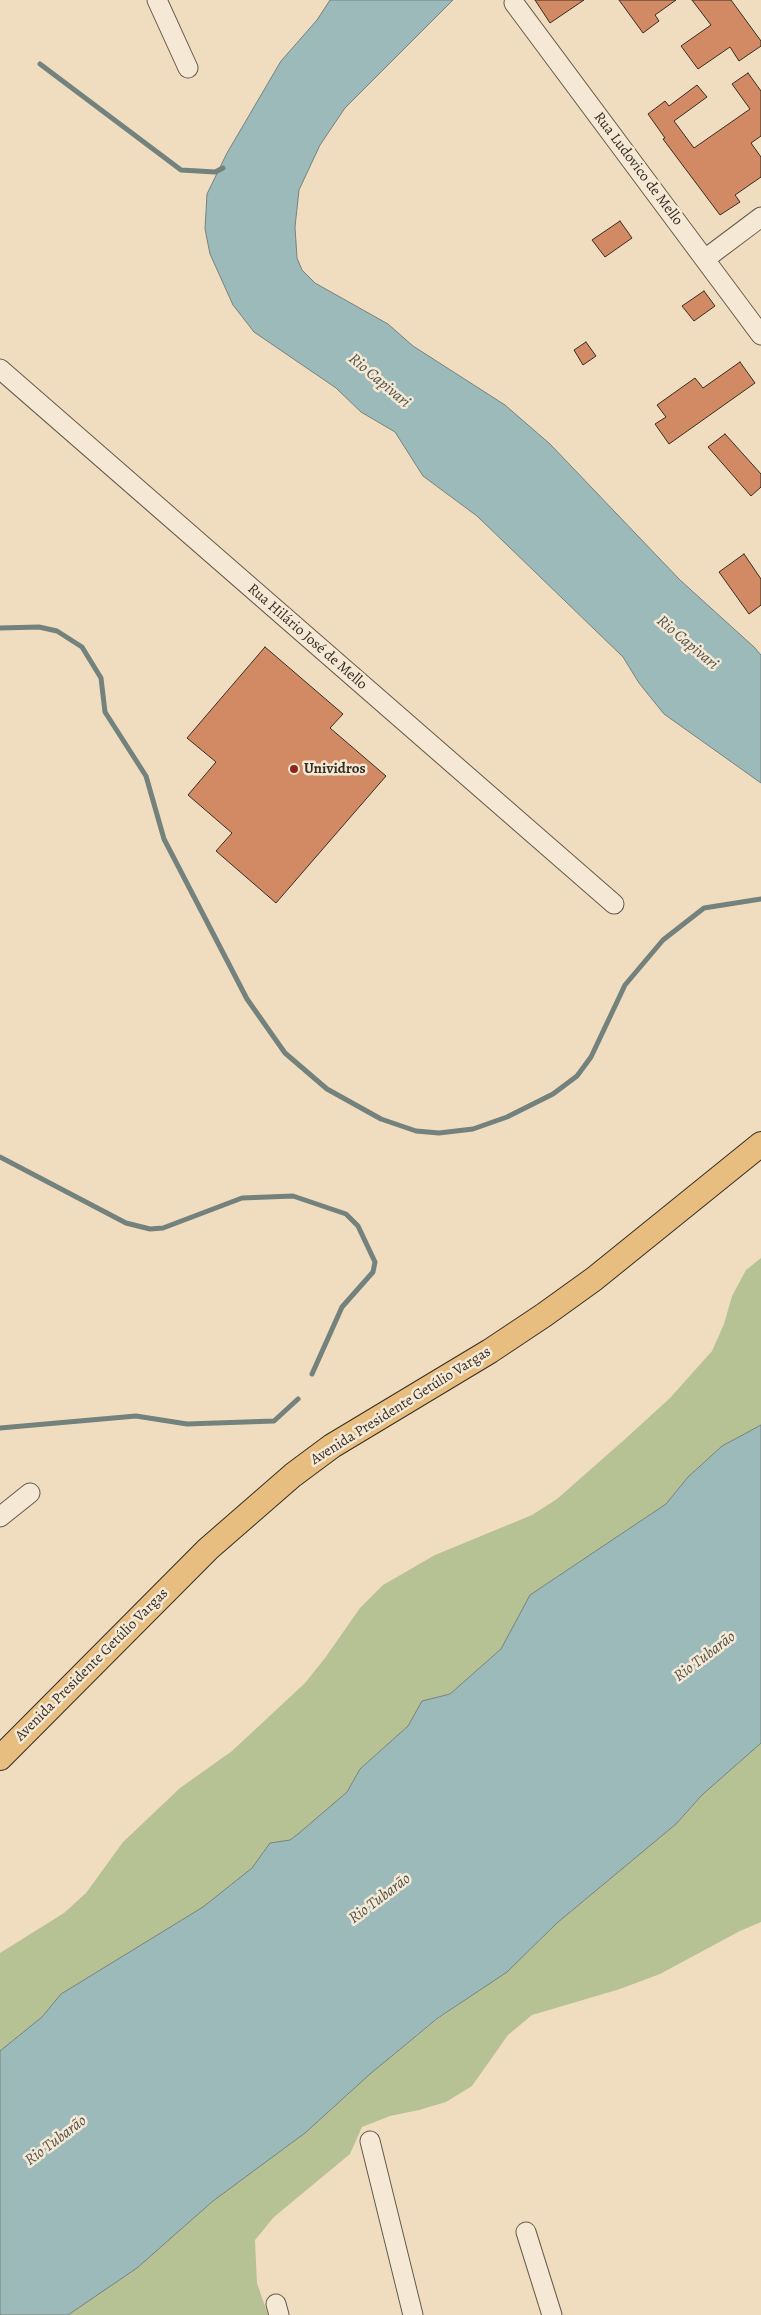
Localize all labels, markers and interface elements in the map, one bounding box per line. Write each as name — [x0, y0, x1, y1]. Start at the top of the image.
street label: Rua Ludovico de Mello — [590, 109, 686, 229]
water label: Rio Capivari — [344, 350, 414, 412]
street label: Rua Hilário José de Mello — [244, 580, 370, 694]
water label: Rio Capivari — [652, 612, 722, 674]
place label: Unividros — [304, 760, 366, 778]
marker: Unividros — [288, 763, 300, 775]
street label: Avenida Presidente Getúlio Vargas — [308, 1343, 494, 1469]
street label: Avenida Presidente Getúlio Vargas — [12, 1585, 172, 1745]
water label: Rio Tubarão — [670, 1628, 740, 1686]
water label: Rio Tubarão — [345, 1870, 415, 1928]
water label: Rio Tubarão — [21, 2112, 91, 2170]

